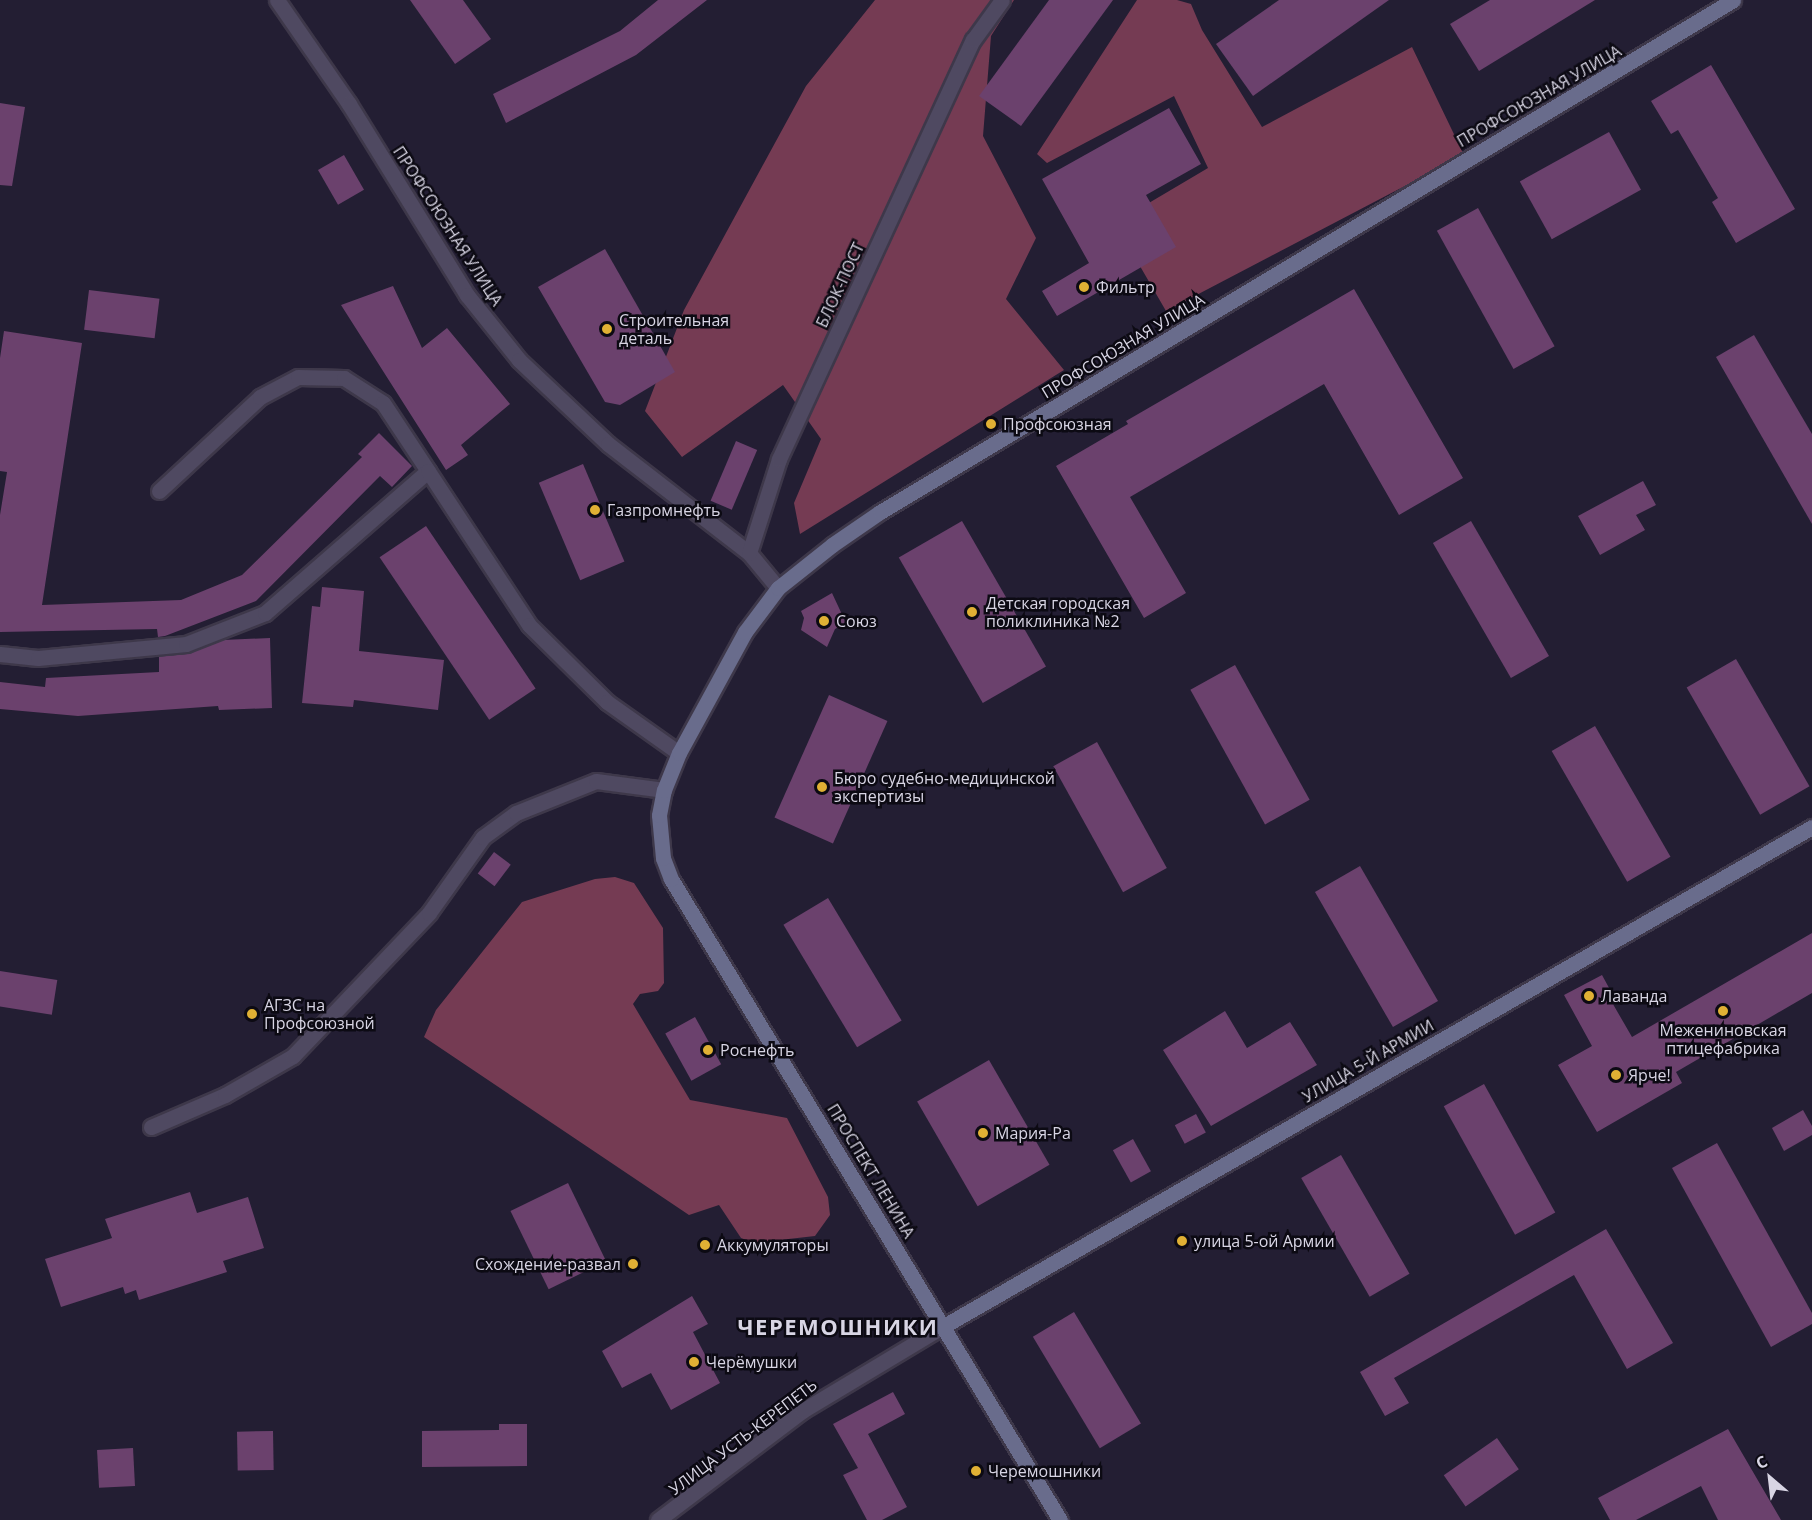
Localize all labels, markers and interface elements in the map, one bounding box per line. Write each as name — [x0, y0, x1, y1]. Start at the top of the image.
street label: ПРОФСОЮЗНАЯ УЛИЦА — [1453, 41, 1625, 151]
street label: ПРОФСОЮЗНАЯ УЛИЦА — [389, 143, 507, 309]
street label: БЛОК-ПОСТ — [812, 240, 868, 330]
place label: Фильтр — [1096, 277, 1155, 297]
marker: Фильтр — [1077, 280, 1091, 294]
street label: ПРОФСОЮЗНАЯ УЛИЦА — [1038, 290, 1208, 402]
place label: Строительная деталь — [619, 310, 729, 348]
marker: Строительная деталь — [600, 322, 614, 336]
place label: Профсоюзная — [1003, 414, 1112, 434]
marker: Профсоюзная — [984, 417, 998, 431]
place label: Газпромнефть — [607, 500, 721, 520]
marker: Газпромнефть — [588, 503, 602, 517]
place label: Детская городская поликлиника №2 — [986, 593, 1130, 631]
marker: Детская городская поликлиника №2 — [963, 603, 981, 621]
place label: Союз — [836, 611, 877, 631]
marker: Союз — [817, 614, 831, 628]
place label: Бюро судебно-медицинской экспертизы — [834, 768, 1055, 806]
marker: Бюро судебно-медицинской экспертизы — [815, 780, 829, 794]
place label: Лаванда — [1601, 986, 1667, 1006]
marker: Лаванда — [1582, 989, 1596, 1003]
place label: АГЗС на Профсоюзной — [264, 995, 375, 1033]
marker: Межениновская птицефабрика — [1716, 1004, 1730, 1018]
marker: АГЗС на Профсоюзной — [245, 1007, 259, 1021]
street label: УЛИЦА 5-Й АРМИИ — [1299, 1016, 1437, 1106]
place label: Межениновская птицефабрика — [1659, 1020, 1787, 1058]
place label: Роснефть — [720, 1040, 794, 1060]
marker: Роснефть — [701, 1043, 715, 1057]
place label: Ярче! — [1628, 1065, 1671, 1085]
marker: Ярче! — [1609, 1068, 1623, 1082]
street label: ПРОСПЕКТ ЛЕНИНА — [823, 1100, 919, 1242]
place label: Мария-Ра — [995, 1123, 1071, 1143]
marker: Мария-Ра — [976, 1126, 990, 1140]
place label: улица 5-ой Армии — [1194, 1231, 1335, 1251]
marker: улица 5-ой Армии — [1175, 1234, 1189, 1248]
place label: Аккумуляторы — [717, 1235, 829, 1255]
marker: Аккумуляторы — [698, 1238, 712, 1252]
place label: Схождение-развал — [475, 1254, 621, 1274]
marker: Схождение-развал — [626, 1257, 640, 1271]
district label: ЧЕРЕМОШНИКИ — [738, 1314, 938, 1340]
place label: Черёмушки — [706, 1352, 797, 1372]
marker: Черёмушки — [687, 1355, 701, 1369]
street label: УЛИЦА УСТЬ-КЕРЕПЕТЬ — [665, 1375, 821, 1499]
north arrow — [1740, 1448, 1800, 1508]
text: С — [1752, 1450, 1771, 1474]
place label: Черемошники — [988, 1461, 1101, 1481]
marker: Черемошники — [969, 1464, 983, 1478]

